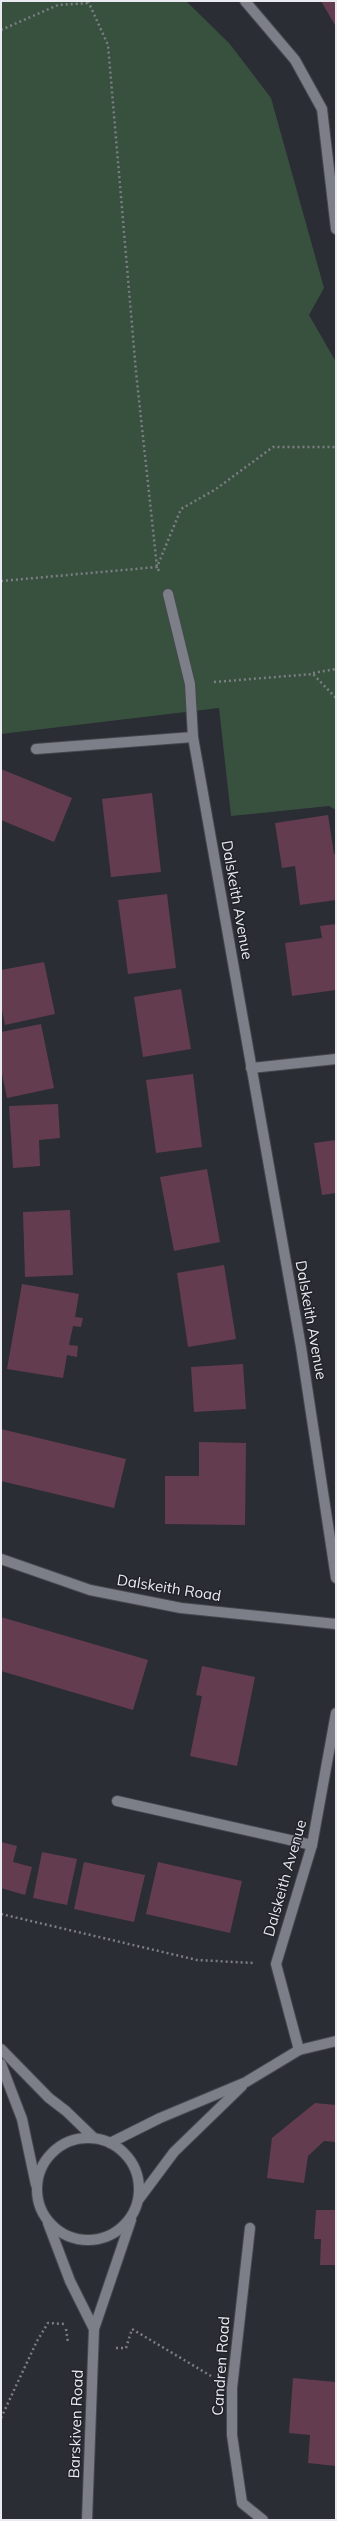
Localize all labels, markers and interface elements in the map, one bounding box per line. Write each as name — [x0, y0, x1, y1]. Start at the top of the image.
street label: Dalskeith Avenue — [218, 839, 257, 961]
street label: Dalskeith Avenue — [292, 1259, 331, 1381]
street label: Dalskeith Road — [116, 1570, 223, 1605]
street label: Dalskeith Avenue — [259, 1817, 310, 1938]
street label: Candren Road — [208, 2316, 233, 2416]
street label: Barskiven Road — [64, 2369, 87, 2479]

